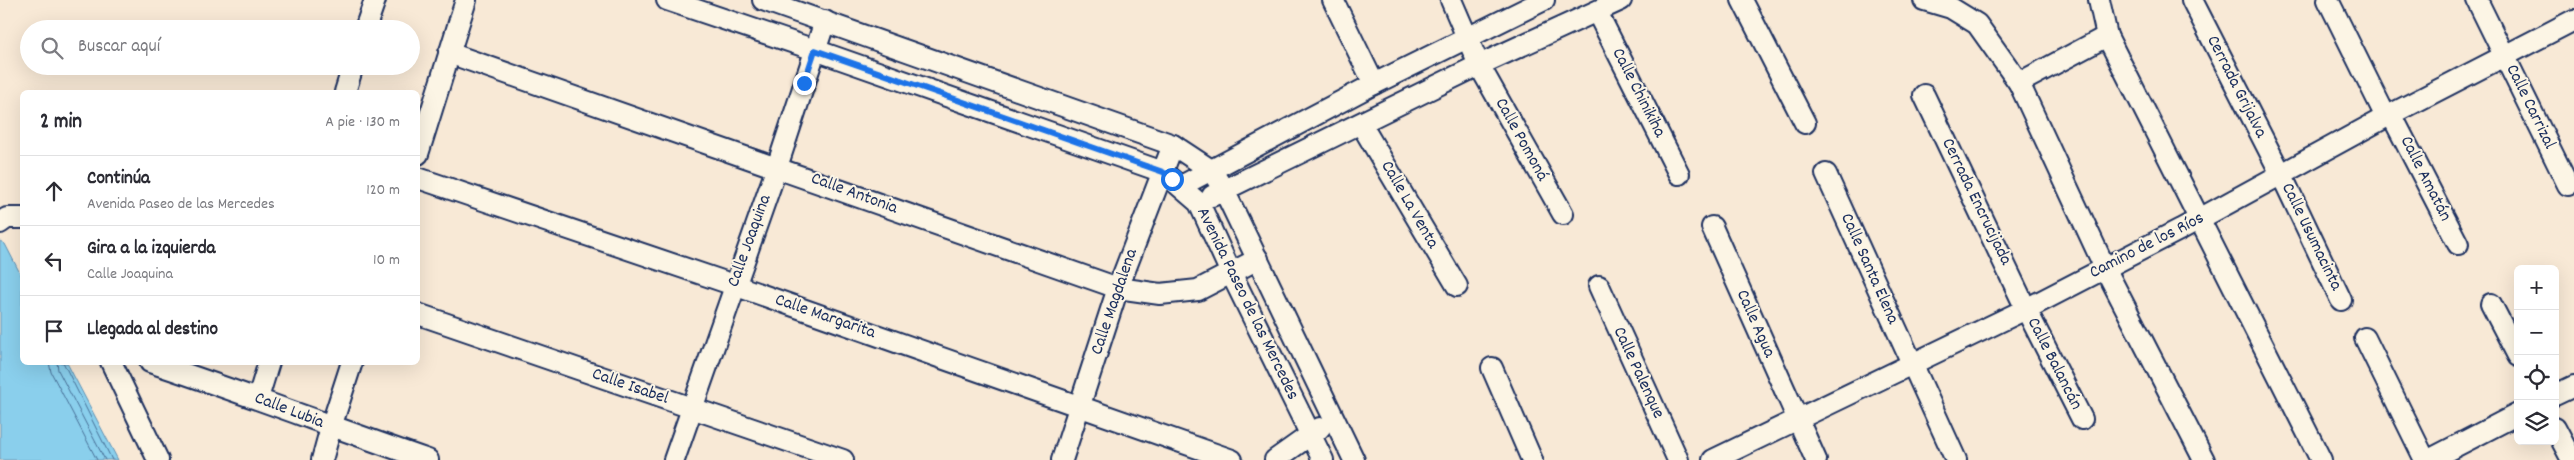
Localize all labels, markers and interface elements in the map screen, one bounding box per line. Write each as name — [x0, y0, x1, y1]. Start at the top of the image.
search box — [20, 20, 420, 75]
street label: Cerrada Grijalva — [2199, 31, 2273, 143]
icon: search — [38, 34, 66, 62]
text: Buscar aquí — [78, 34, 160, 61]
street label: Calle Chinikiha — [1605, 44, 1671, 143]
street label: Calle Carrizal — [2499, 60, 2562, 154]
route end — [793, 72, 816, 95]
street label: Calle Pomoná — [1488, 94, 1554, 186]
text: 2 min — [40, 108, 82, 138]
text: A pie · 130 m — [325, 111, 400, 134]
street label: Calle Amatán — [2393, 132, 2457, 226]
street label: Cerrada Encrucijada — [1934, 134, 2018, 270]
street label: Calle La Venta — [1374, 156, 1445, 254]
text: Continúa — [87, 166, 150, 193]
street label: Calle Antonia — [807, 167, 901, 221]
route start — [1161, 168, 1184, 191]
icon: ahead — [40, 177, 68, 205]
text: 120 m — [366, 179, 400, 202]
street label: Calle Usumacinta — [2274, 179, 2348, 295]
street label: Calle Joaquina — [722, 191, 778, 291]
text: Avenida Paseo de las Mercedes — [87, 193, 275, 216]
street label: Avenida Paseo de las Mercedes — [1189, 204, 1305, 404]
street label: Camino de los Ríos — [2085, 206, 2209, 286]
street label: Calle Santa Elena — [1833, 210, 1905, 329]
text: Gira a la izquierda — [87, 236, 215, 263]
street label: Calle Magdalena — [1085, 245, 1145, 358]
icon: left — [40, 247, 68, 275]
text: 10 m — [373, 249, 400, 272]
text: Calle Joaquina — [87, 263, 173, 286]
map controls — [2514, 265, 2559, 445]
button: + — [2514, 265, 2559, 310]
street label: Calle Agua — [1729, 286, 1781, 362]
street label: Calle Margarita — [771, 288, 879, 346]
button: − — [2514, 310, 2559, 355]
street label: Calle Balancán — [2020, 314, 2088, 414]
icon: arrive — [40, 317, 68, 345]
text: Llegada al destino — [87, 317, 218, 344]
street label: Calle Palenque — [1606, 323, 1670, 423]
button: locate — [2514, 355, 2559, 400]
street label: Calle Isabel — [588, 362, 672, 412]
street label: Calle Lubia — [251, 386, 328, 436]
button: layers — [2514, 400, 2559, 445]

